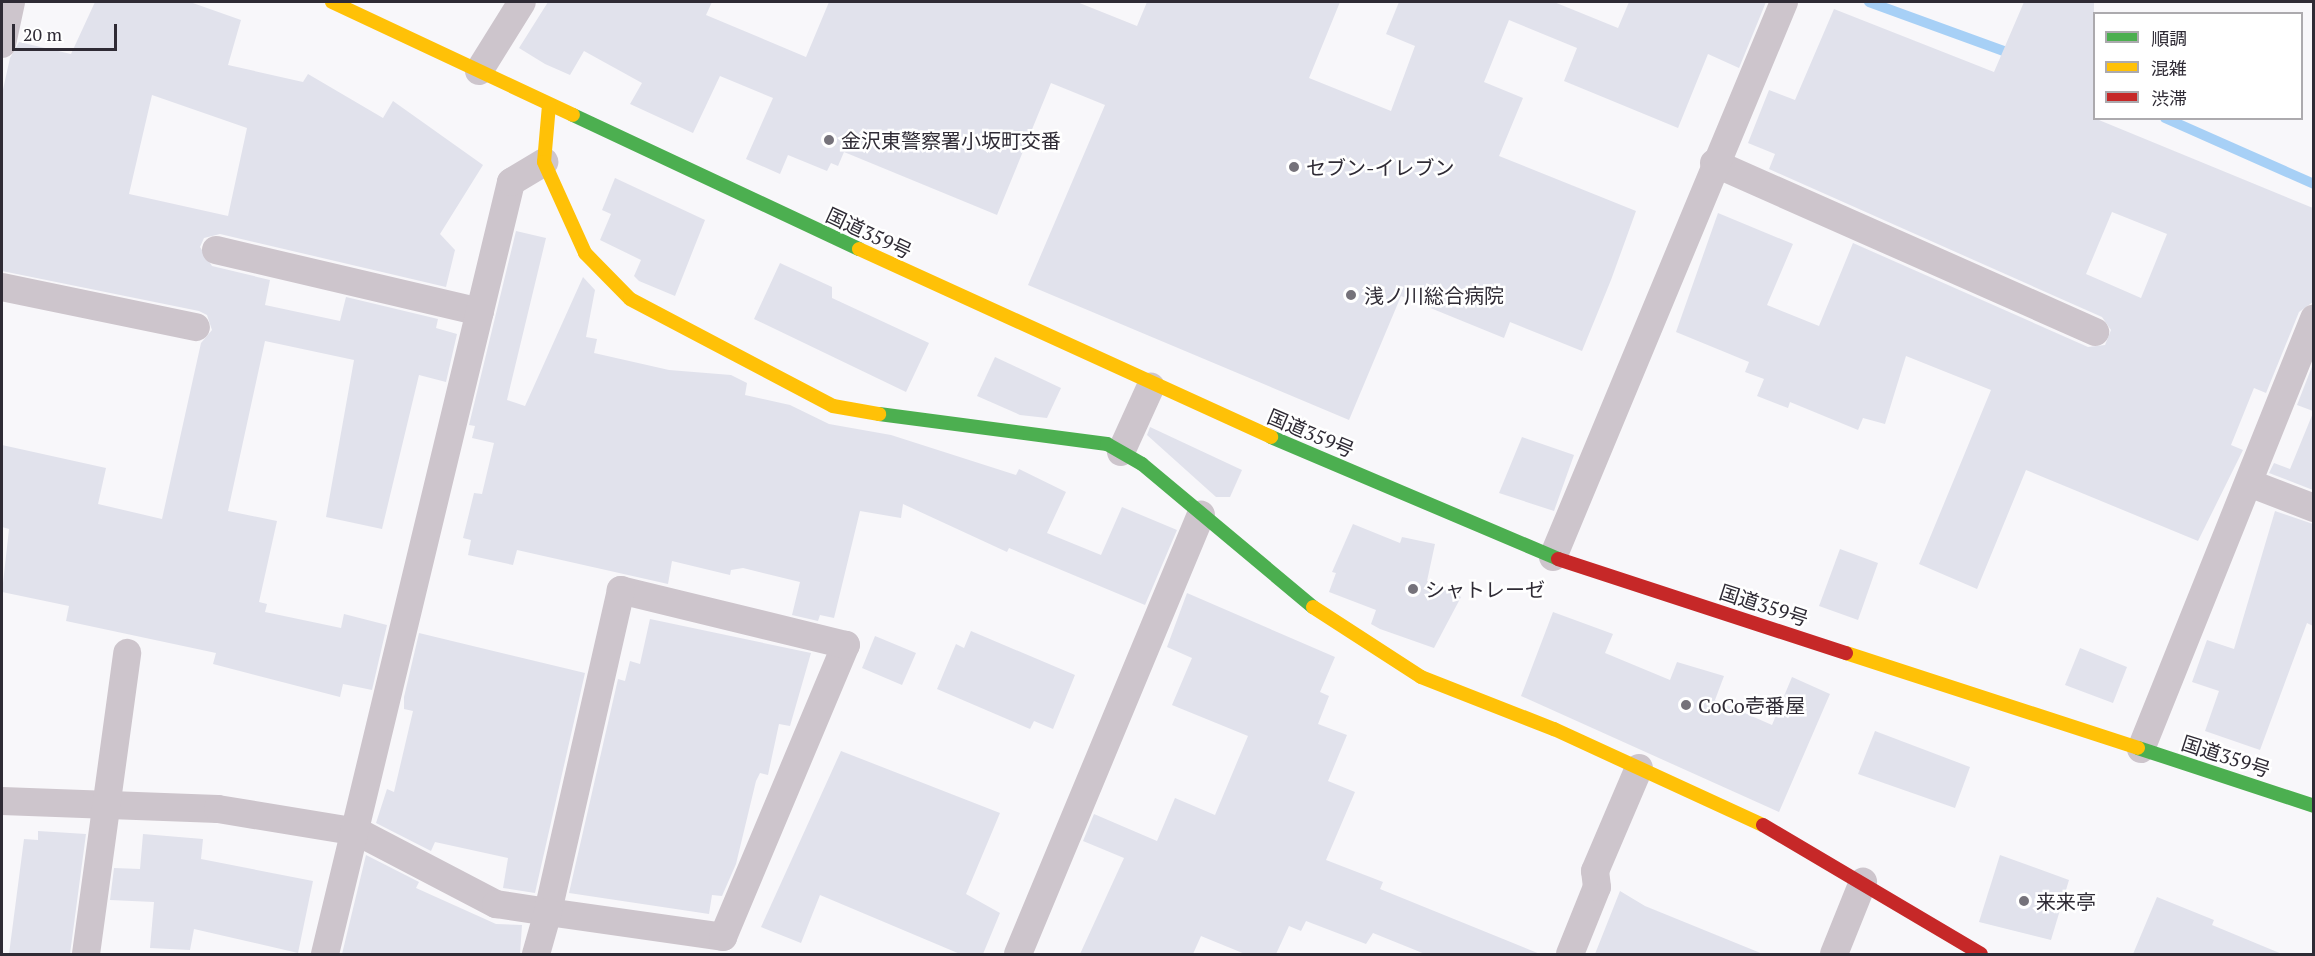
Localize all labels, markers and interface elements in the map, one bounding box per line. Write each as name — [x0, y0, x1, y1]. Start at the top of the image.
scale bar — [15, 12, 120, 50]
legend — [2093, 12, 2303, 120]
text: 20 m — [23, 22, 62, 46]
text: 順調 — [2151, 26, 2187, 50]
text: 混雑 — [2151, 56, 2187, 80]
text: 渋滞 — [2151, 86, 2187, 110]
place label: 金沢東警察署小坂町交番 — [841, 128, 1061, 152]
marker: 金沢東警察署小坂町交番 — [822, 133, 836, 147]
place label: セブン-イレブン — [1306, 155, 1454, 179]
marker: セブン-イレブン — [1287, 160, 1301, 174]
street label: 国道359号 — [822, 203, 916, 263]
place label: 浅ノ川総合病院 — [1364, 283, 1504, 307]
marker: 浅ノ川総合病院 — [1342, 286, 1360, 304]
street label: 国道359号 — [1264, 404, 1358, 462]
place label: シャトレーゼ — [1425, 577, 1545, 601]
street label: 国道359号 — [1717, 579, 1811, 631]
marker: シャトレーゼ — [1406, 582, 1420, 596]
place label: CoCo壱番屋 — [1698, 693, 1805, 717]
marker: CoCo壱番屋 — [1679, 698, 1693, 712]
street label: 国道359号 — [2179, 730, 2273, 782]
place label: 来来亭 — [2036, 889, 2096, 913]
marker: 来来亭 — [2017, 894, 2031, 908]

